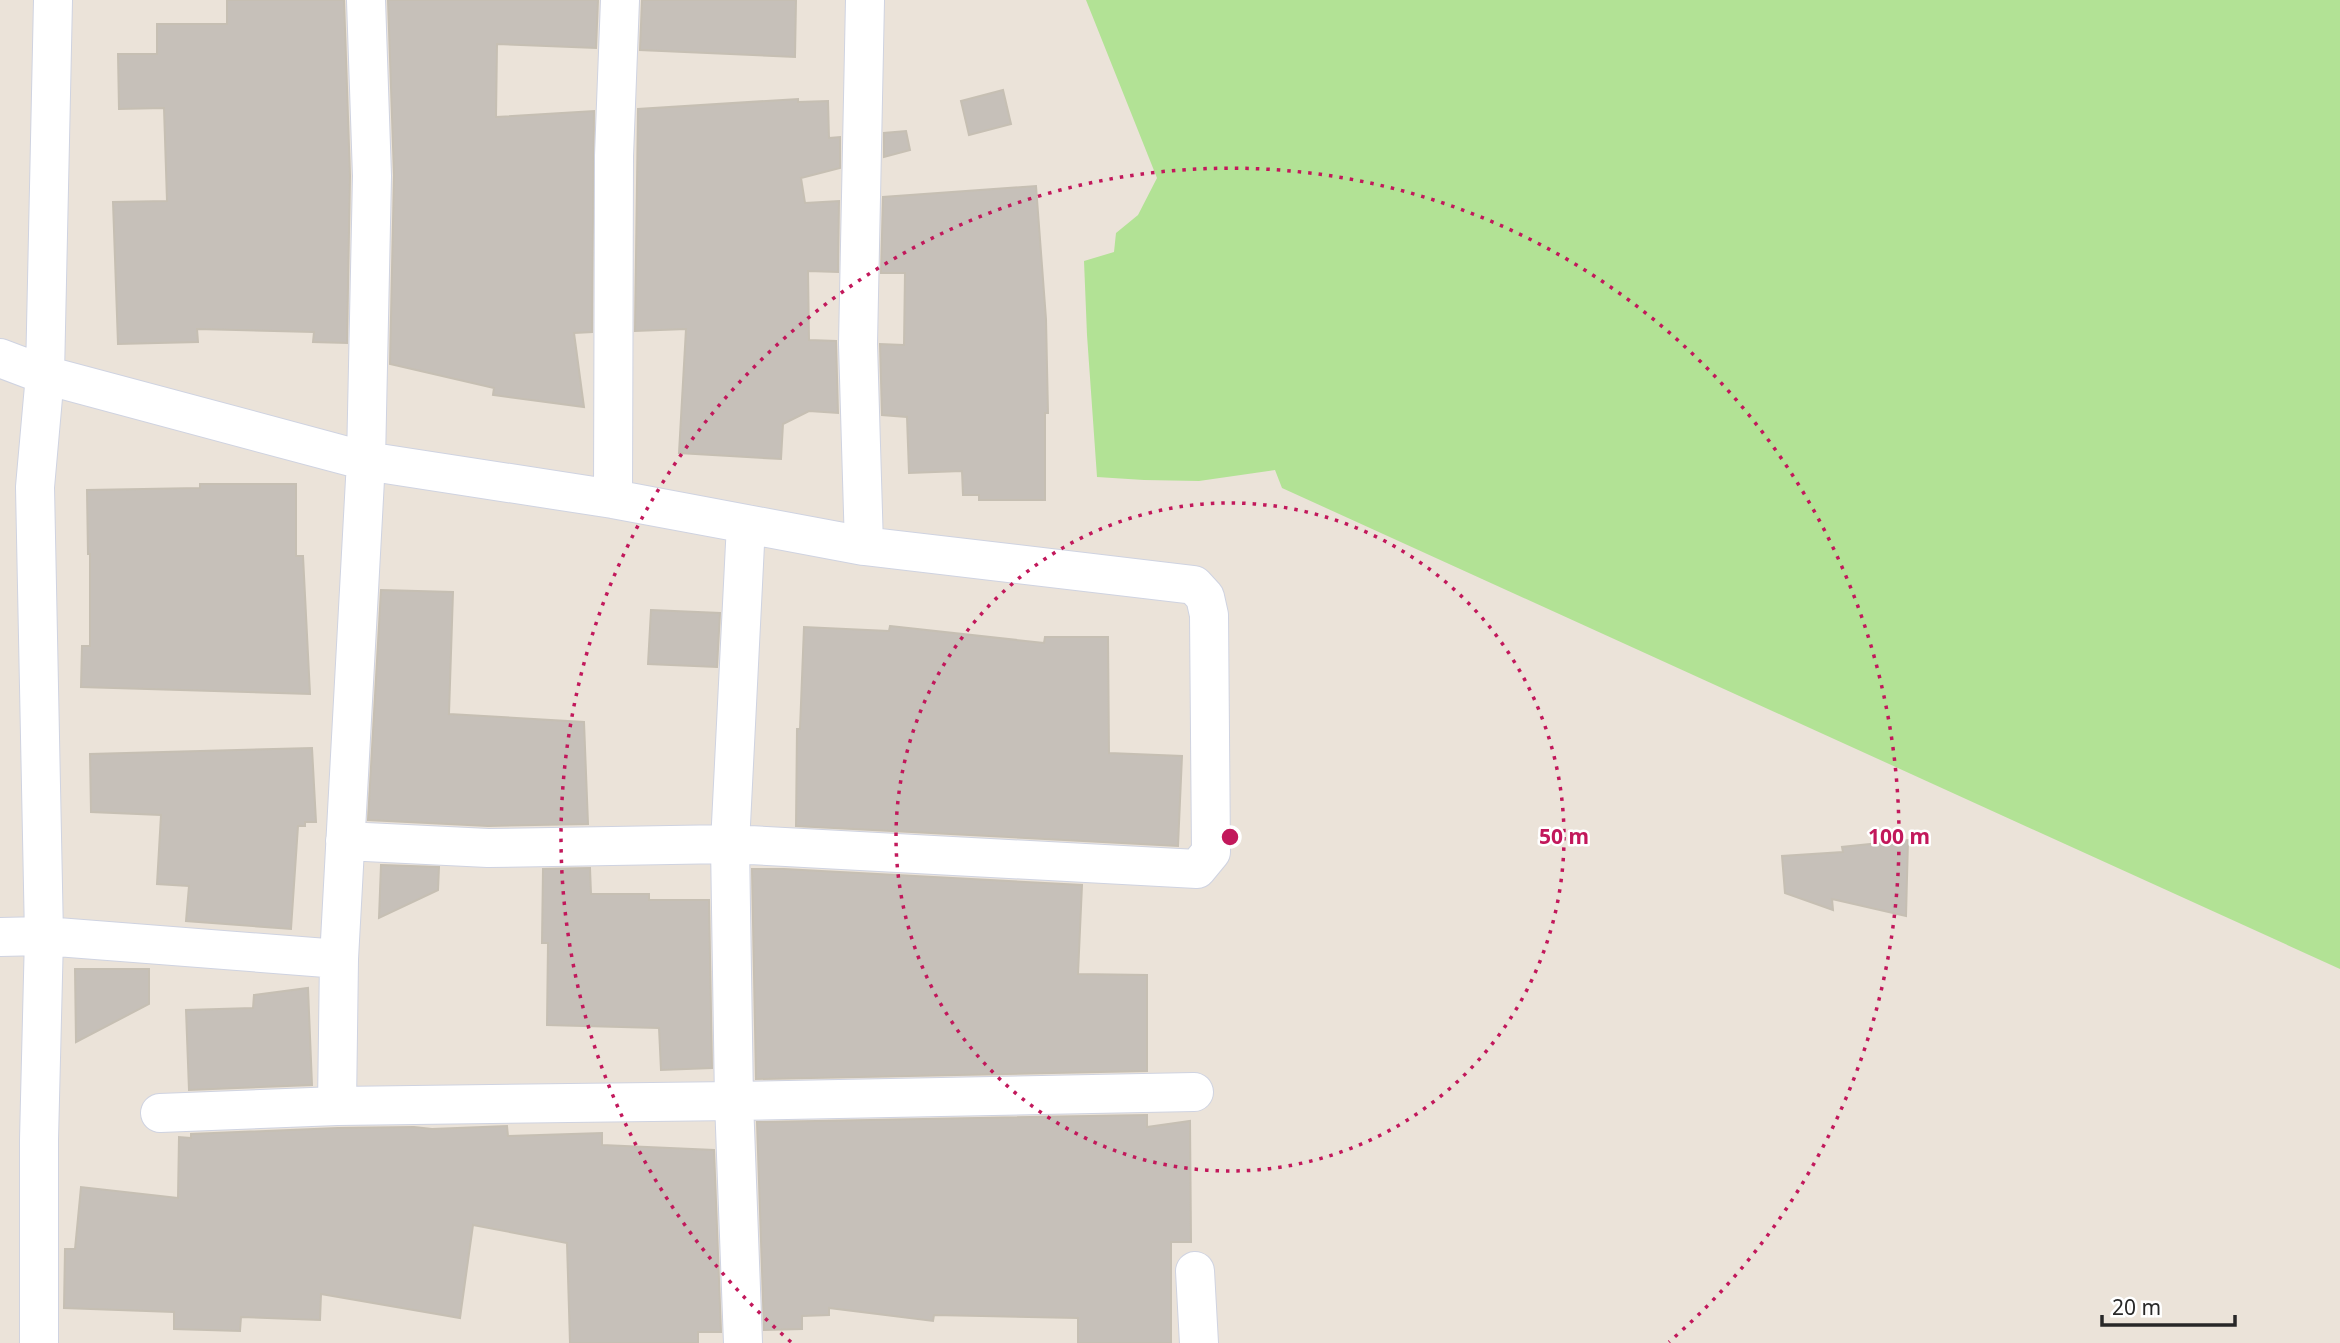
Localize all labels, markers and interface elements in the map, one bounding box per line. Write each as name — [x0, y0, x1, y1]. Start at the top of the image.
text: 50 m — [1539, 822, 1589, 850]
text: 100 m — [1868, 822, 1930, 850]
centre of rings — [1218, 825, 1242, 849]
scale bar — [2102, 1284, 2235, 1328]
text: 20 m — [2112, 1293, 2161, 1321]

